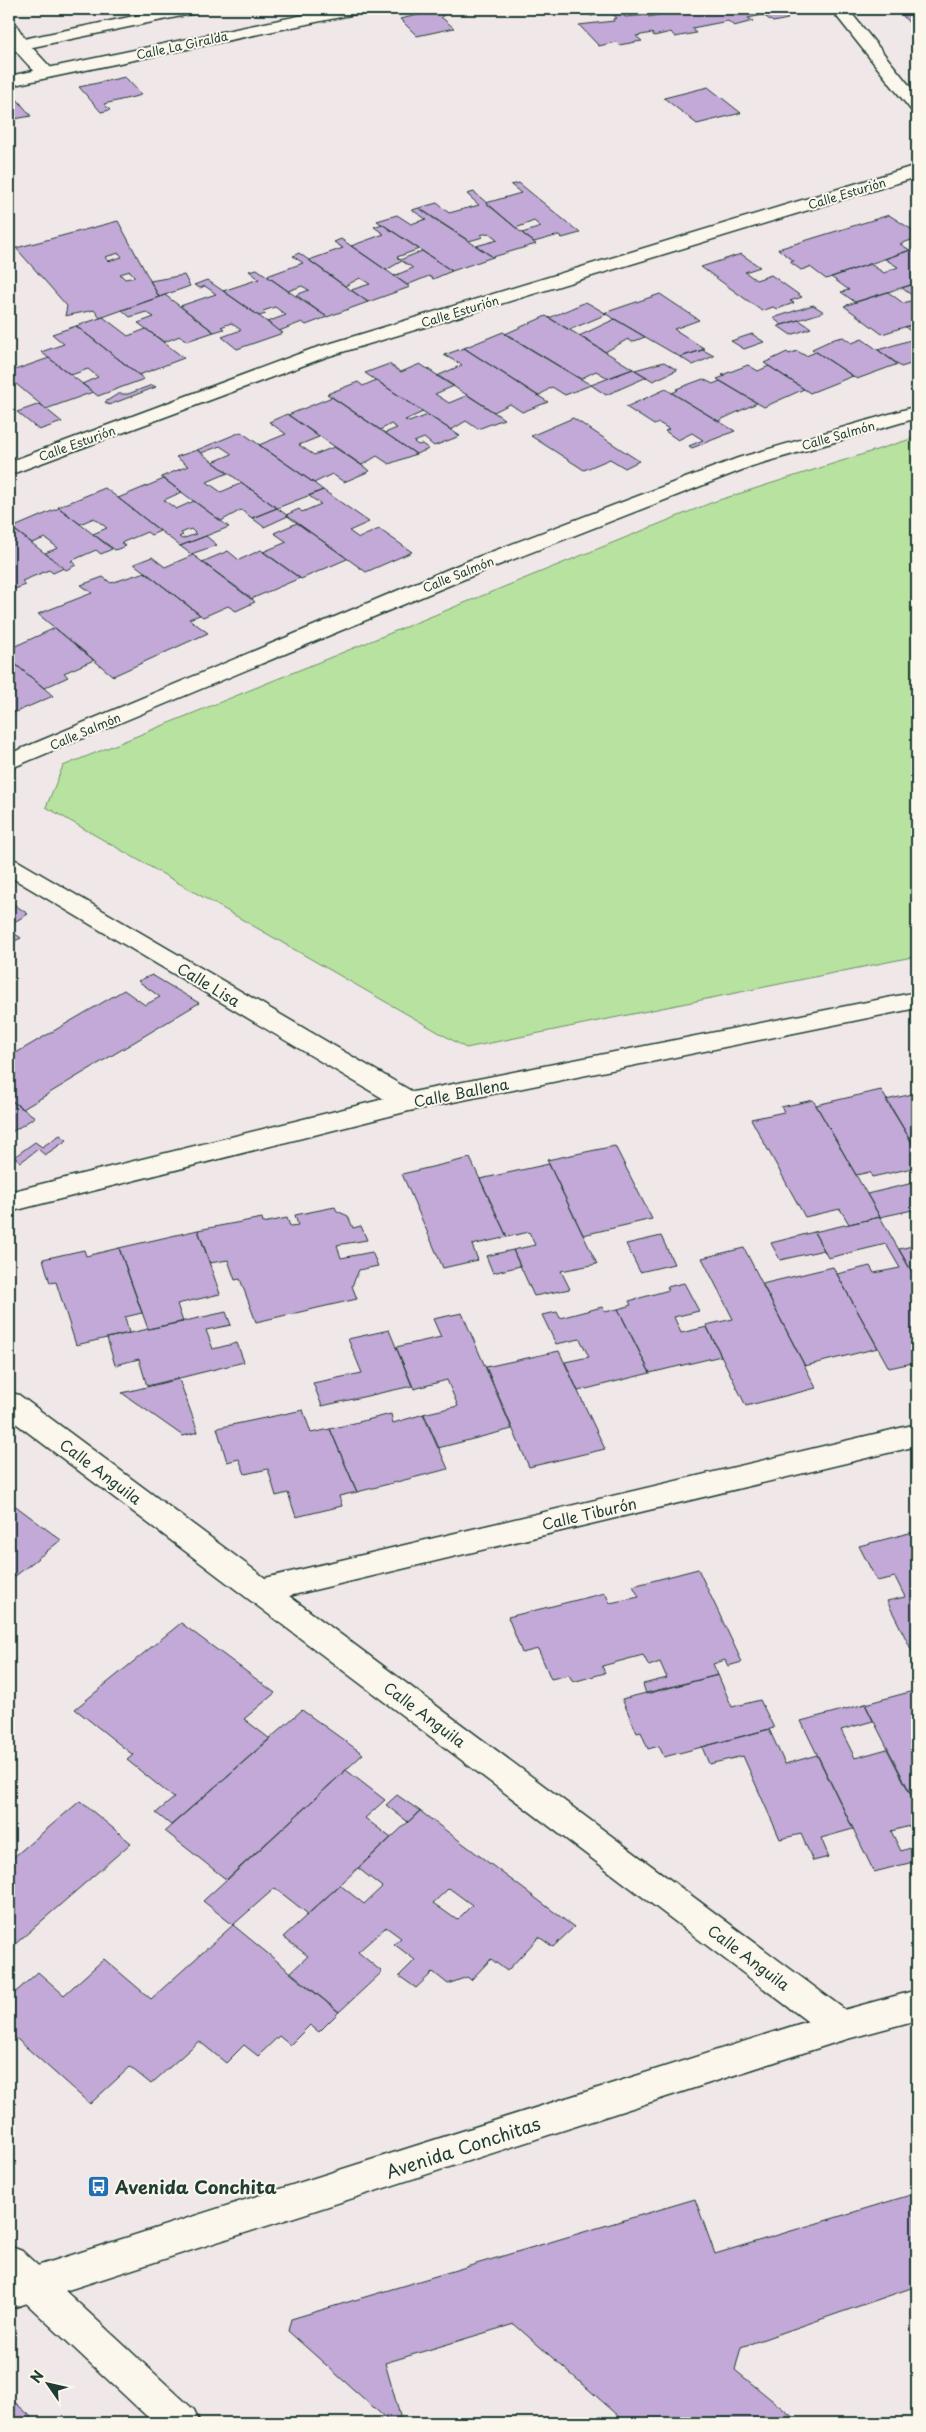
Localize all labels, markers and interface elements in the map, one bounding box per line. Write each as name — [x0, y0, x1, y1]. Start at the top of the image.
street label: Calle La Giralda — [135, 26, 230, 64]
street label: Calle Esturión — [806, 173, 888, 213]
street label: Calle Esturión — [419, 291, 501, 331]
street label: Calle Salmón — [799, 416, 877, 454]
street label: Calle Esturión — [36, 421, 118, 465]
street label: Calle Salmón — [420, 552, 496, 596]
street label: Calle Salmón — [47, 708, 123, 754]
street label: Calle Lisa — [173, 956, 245, 1012]
street label: Calle Ballena — [412, 1071, 511, 1112]
street label: Calle Anguila — [55, 1433, 147, 1510]
street label: Calle Tiburón — [539, 1491, 639, 1535]
street label: Calle Anguila — [379, 1676, 471, 1753]
street label: Calle Anguila — [703, 1919, 795, 1996]
street label: Avenida Conchitas — [382, 2109, 544, 2185]
place label: Avenida Conchita — [114, 2173, 277, 2200]
bus stop icon: Avenida Conchita — [87, 2174, 111, 2198]
north arrow — [22, 2360, 72, 2410]
text: N — [25, 2366, 49, 2387]

